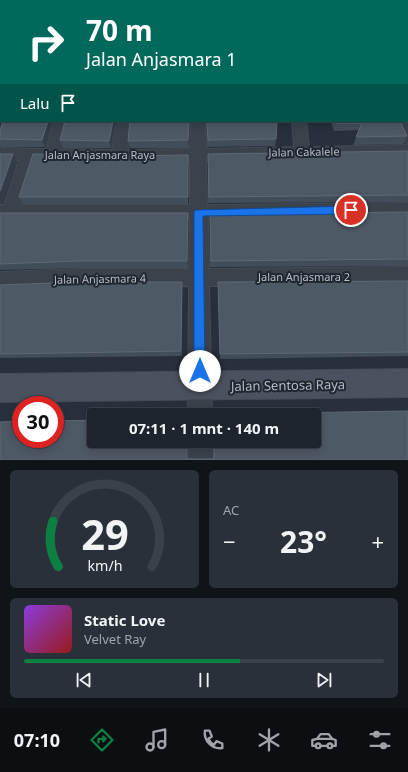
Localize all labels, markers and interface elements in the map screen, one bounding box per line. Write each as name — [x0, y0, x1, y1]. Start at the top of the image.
text: 70 m — [86, 11, 153, 49]
icon: right — [20, 16, 72, 68]
text: Jalan Anjasmara 1 — [86, 47, 237, 71]
icon: arrive — [57, 92, 79, 114]
text: Lalu — [20, 93, 49, 113]
street label: Jalan Cakalele — [267, 143, 340, 160]
street label: Jalan Anjasmara Raya — [44, 147, 155, 162]
pin — [334, 193, 368, 227]
icon: arrive — [340, 199, 362, 221]
street label: Jalan Anjasmara 2 — [257, 269, 350, 284]
street label: Jalan Anjasmara 4 — [53, 270, 147, 287]
position arrow — [179, 350, 221, 392]
street label: Jalan Sentosa Raya — [229, 375, 345, 395]
speed limit sign: 30 — [12, 396, 64, 448]
text: 07:11 · 1 mnt · 140 m — [129, 418, 279, 438]
text: AC — [223, 501, 239, 519]
text: 29 — [81, 506, 128, 562]
text: 23° — [280, 521, 327, 562]
text: − — [223, 526, 236, 556]
text: + — [371, 526, 384, 556]
text: km/h — [87, 556, 122, 575]
text: Static Love — [84, 610, 165, 630]
text: Velvet Ray — [84, 630, 146, 648]
icon: previous — [73, 669, 95, 691]
icon: pause — [193, 669, 215, 691]
icon: next — [313, 669, 335, 691]
icon: directions — [88, 726, 116, 754]
icon: music — [143, 726, 171, 754]
icon: phone — [199, 726, 227, 754]
icon: climate — [255, 726, 283, 754]
icon: car — [310, 726, 338, 754]
icon: filters — [366, 726, 394, 754]
text: 07:10 — [14, 728, 60, 752]

